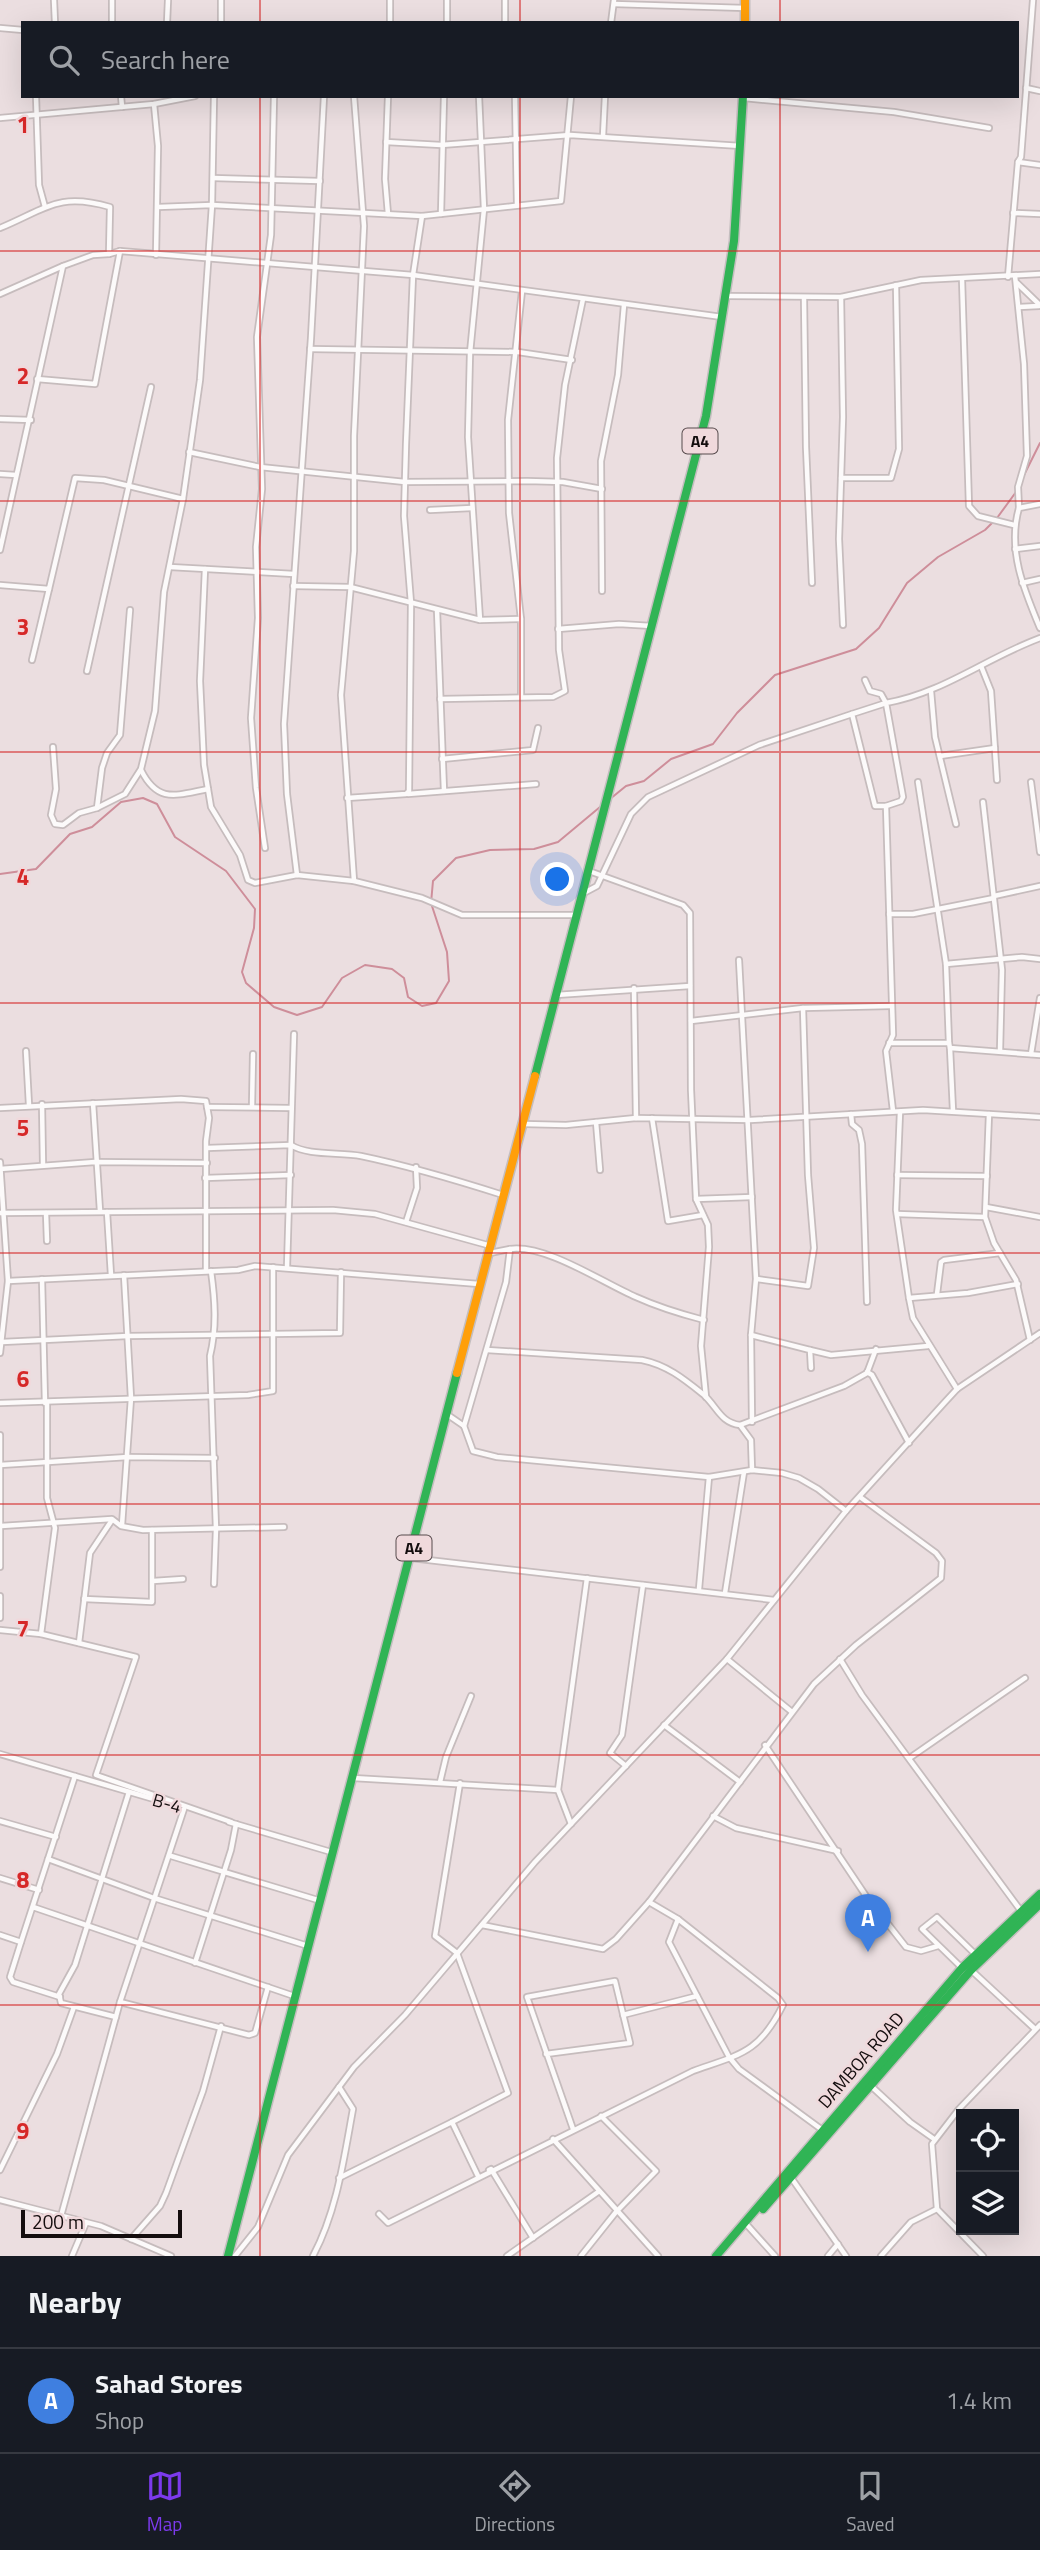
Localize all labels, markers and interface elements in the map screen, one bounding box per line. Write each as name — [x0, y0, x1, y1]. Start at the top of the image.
search box — [21, 21, 1019, 98]
text: Search here — [101, 40, 230, 79]
icon: search — [45, 41, 83, 79]
text: 1 — [17, 107, 29, 142]
text: 2 — [17, 358, 29, 393]
road number: A4 — [682, 428, 718, 454]
text: 3 — [17, 609, 29, 644]
text: 4 — [17, 859, 29, 894]
your location — [540, 862, 574, 896]
text: 5 — [17, 1110, 29, 1145]
text: 6 — [17, 1361, 30, 1396]
road number: A4 — [396, 1536, 432, 1560]
text: 7 — [17, 1611, 29, 1646]
street label: B-4 — [149, 1786, 185, 1820]
text: 8 — [17, 1862, 30, 1897]
pin: A — [845, 1894, 891, 1952]
street label: DAMBOA ROAD — [812, 2006, 910, 2114]
map controls — [956, 2109, 1019, 2235]
button: locate — [956, 2109, 1019, 2172]
text: 9 — [17, 2113, 30, 2148]
button: layers — [956, 2172, 1019, 2235]
scale bar — [21, 2207, 182, 2239]
text: 200 m — [32, 2207, 84, 2236]
text: Nearby — [28, 2279, 121, 2325]
text: Sahad Stores — [95, 2364, 243, 2403]
text: A — [44, 2383, 58, 2418]
text: 1.4 km — [946, 2383, 1012, 2418]
text: Shop — [95, 2403, 144, 2438]
tab: Map — [146, 2467, 184, 2538]
tab: Directions — [475, 2467, 555, 2538]
tab: Saved — [846, 2467, 894, 2538]

